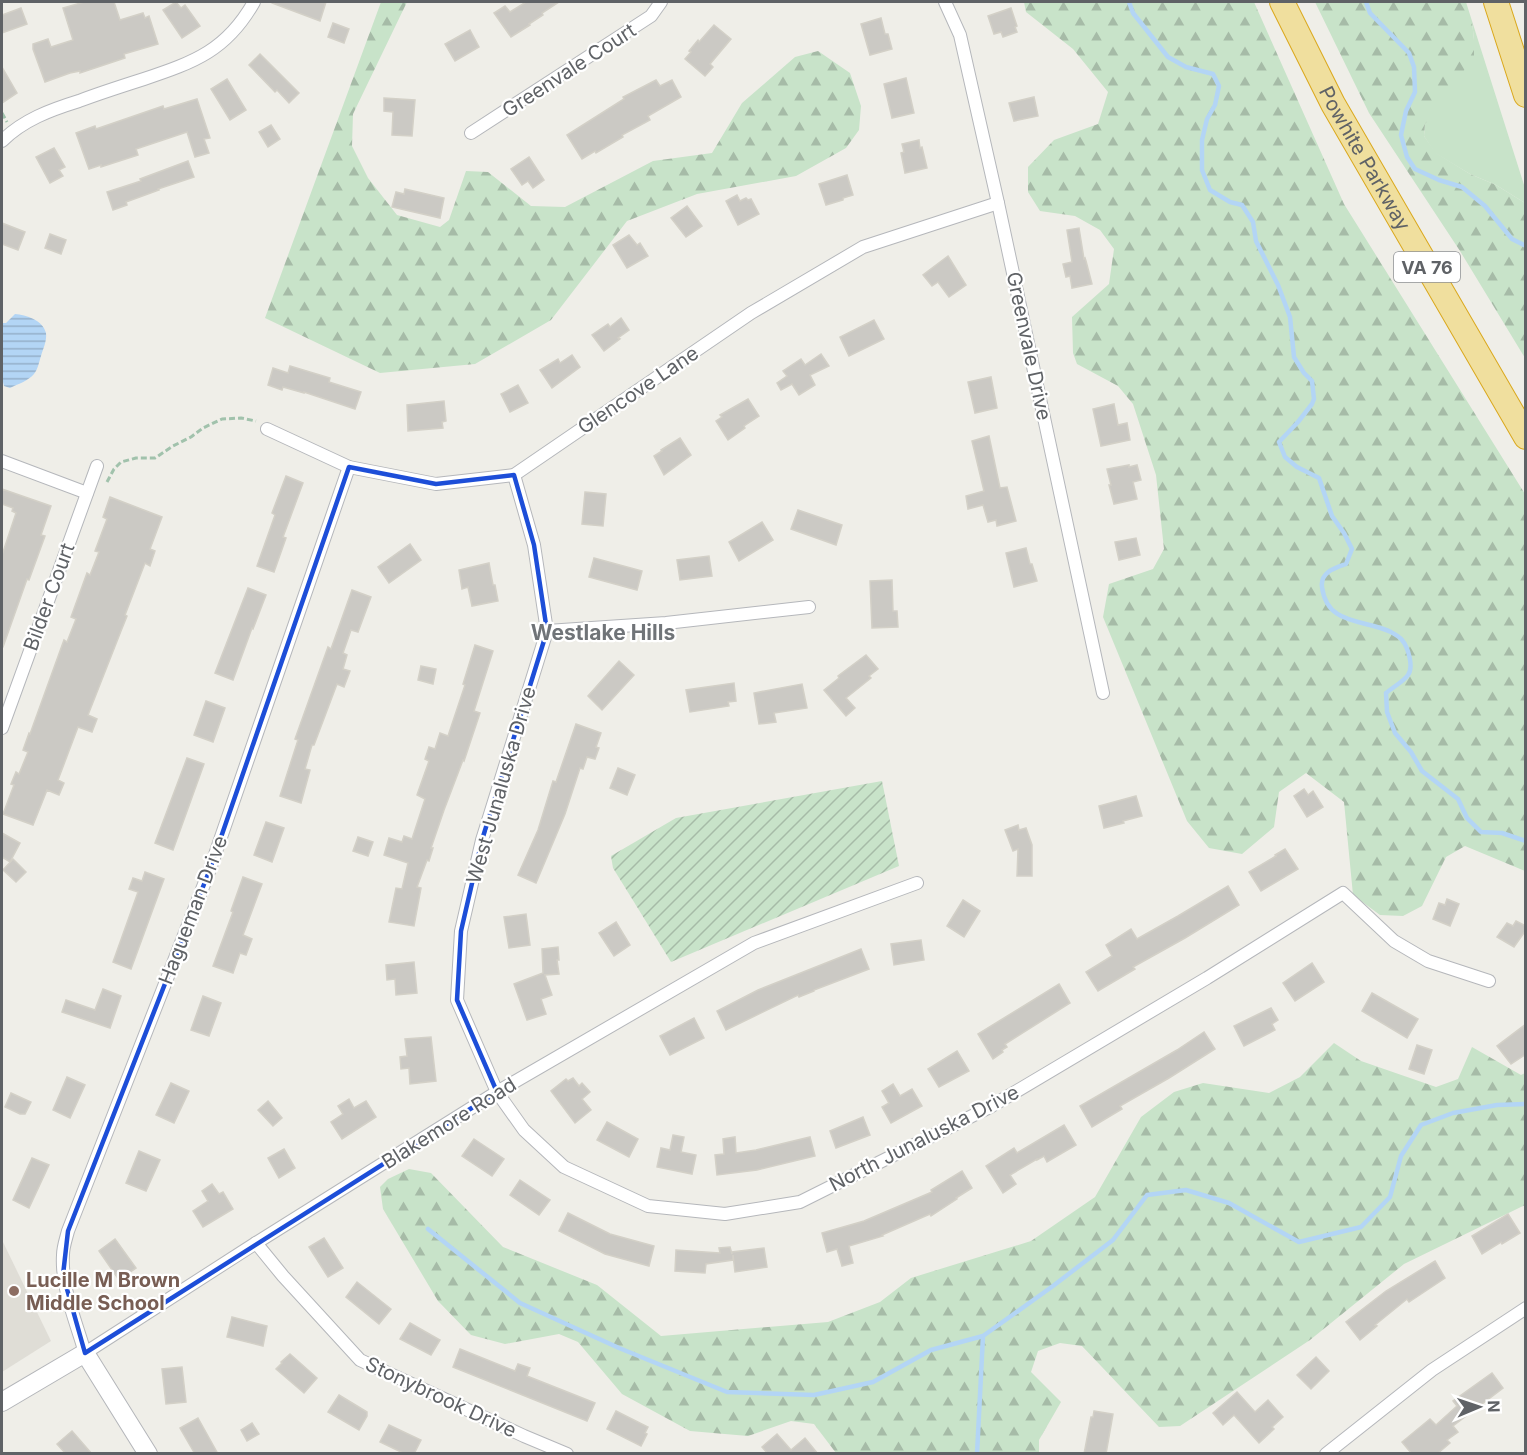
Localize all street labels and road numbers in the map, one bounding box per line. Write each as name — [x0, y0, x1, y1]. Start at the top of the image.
street label: Greenvale Court — [498, 18, 641, 122]
street label: Powhite Parkway — [1314, 82, 1416, 235]
road number: VA 76 — [1394, 252, 1460, 282]
street label: Greenvale Drive — [1002, 270, 1056, 422]
street label: Glencove Lane — [573, 341, 703, 439]
street label: Bilder Court — [18, 540, 80, 654]
street label: West Junaluska Drive — [461, 684, 541, 886]
street label: Hagueman Drive — [154, 832, 232, 988]
street label: Blakemore Road — [378, 1072, 520, 1174]
street label: North Junaluska Drive — [825, 1080, 1023, 1196]
street label: Stonybrook Drive — [362, 1352, 520, 1442]

